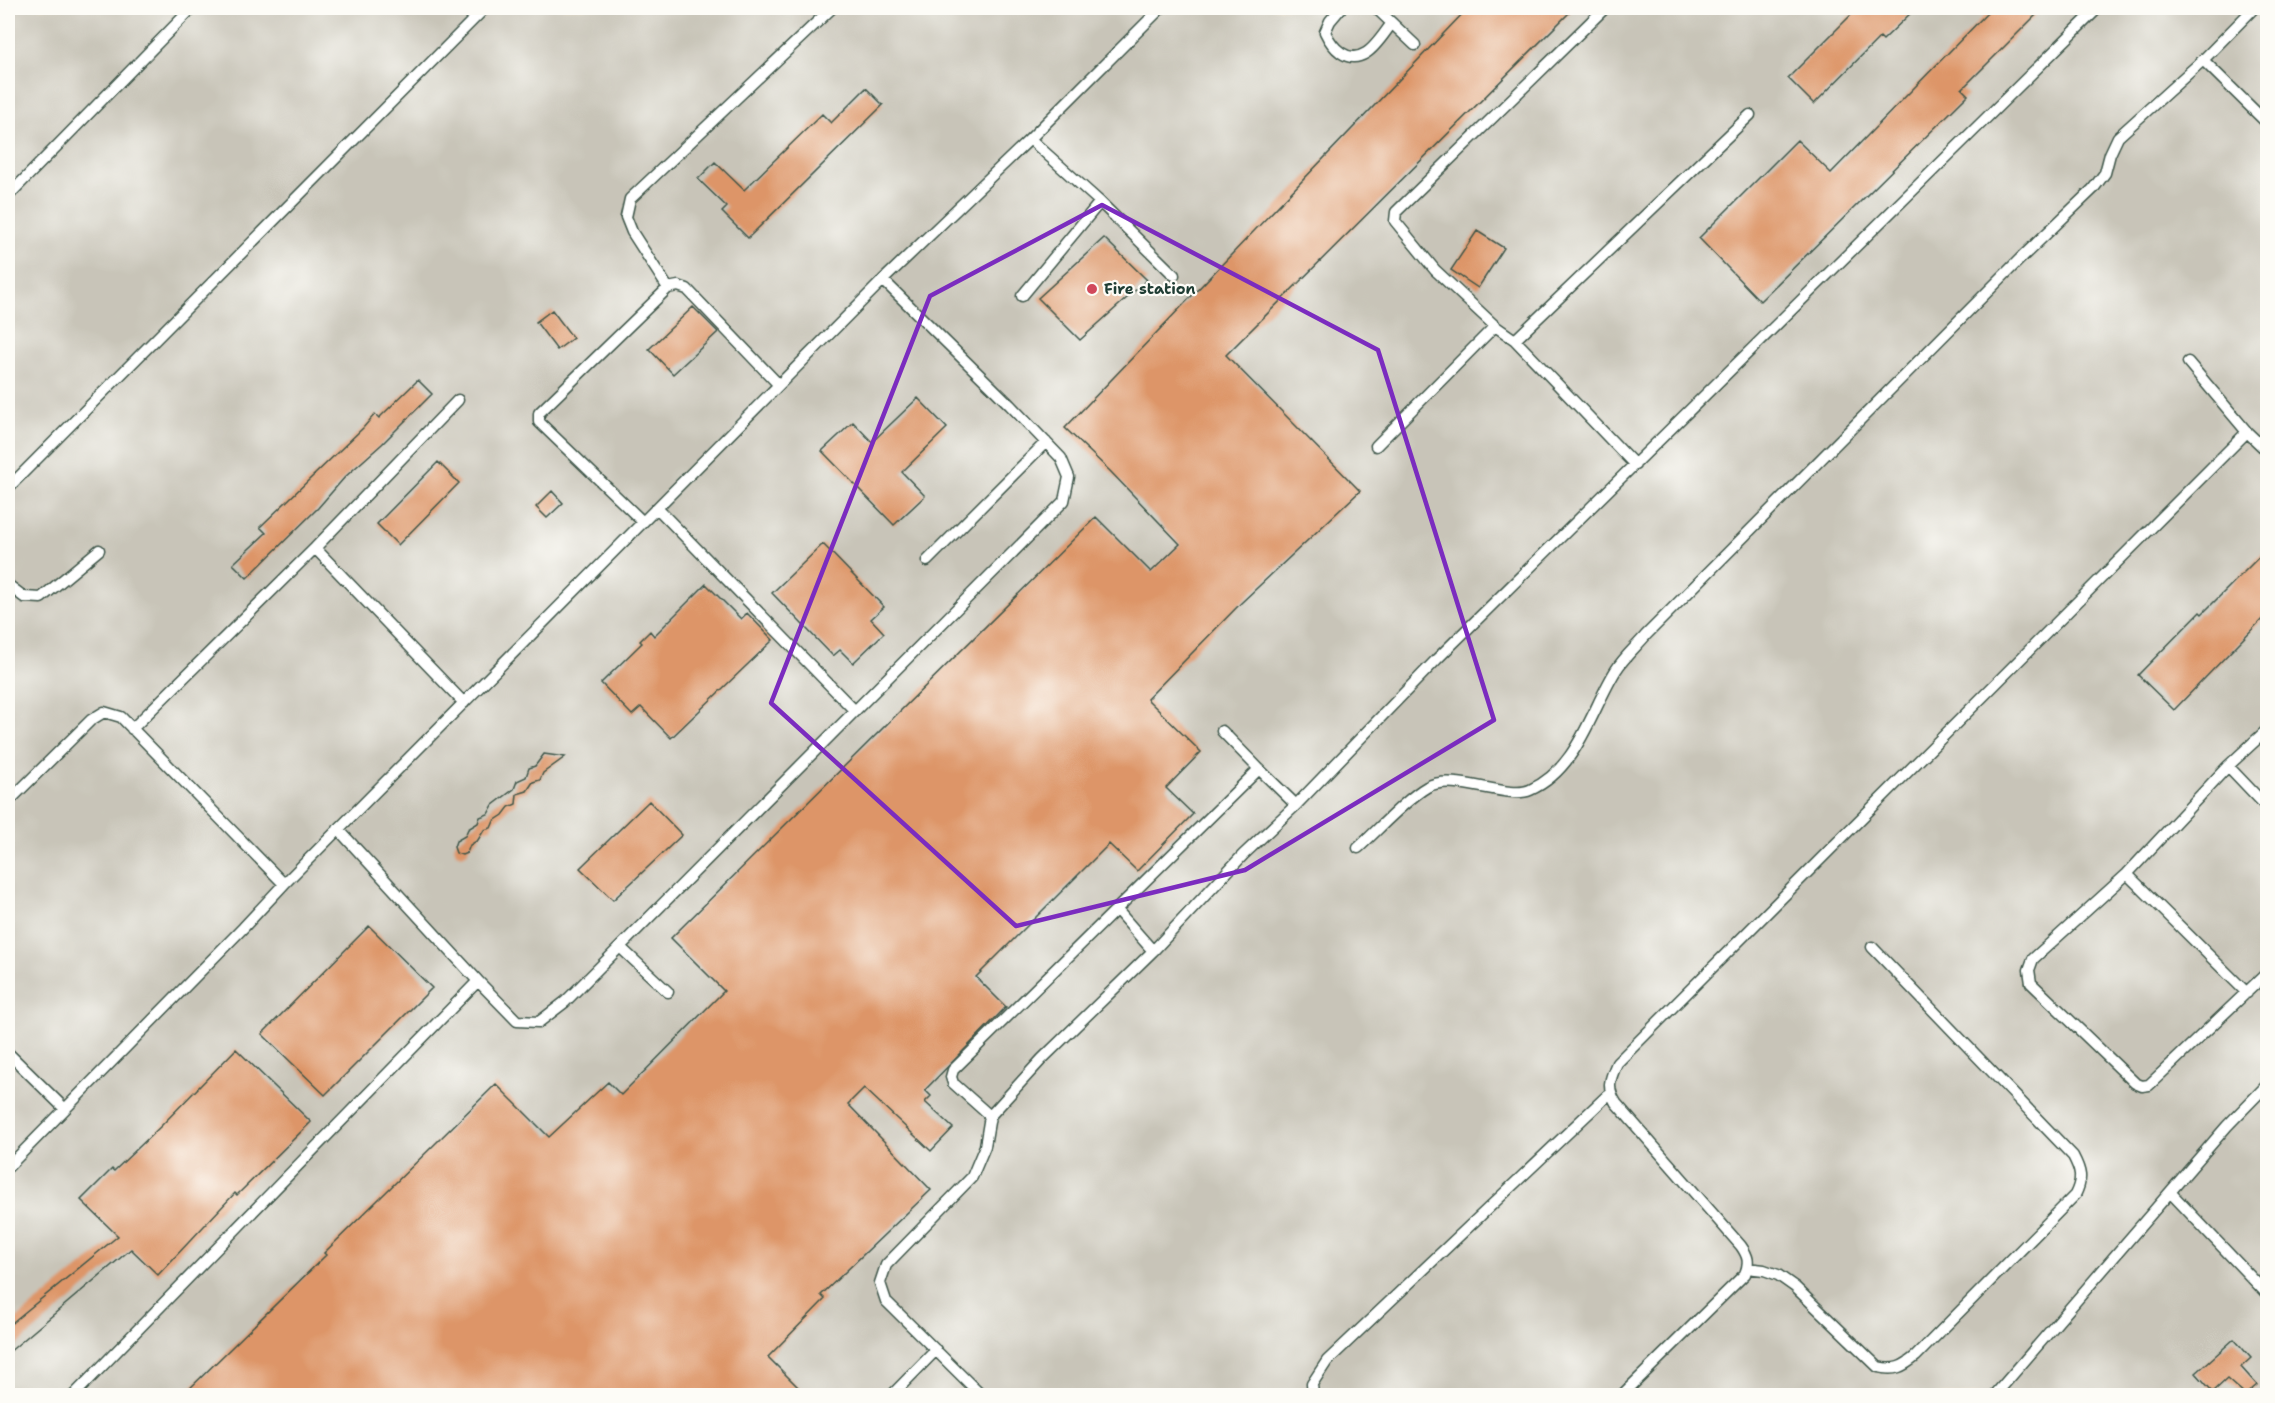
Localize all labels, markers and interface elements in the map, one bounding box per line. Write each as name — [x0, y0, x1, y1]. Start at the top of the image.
place label: Fire station — [1104, 279, 1196, 299]
marker: Fire station — [1085, 282, 1099, 296]

